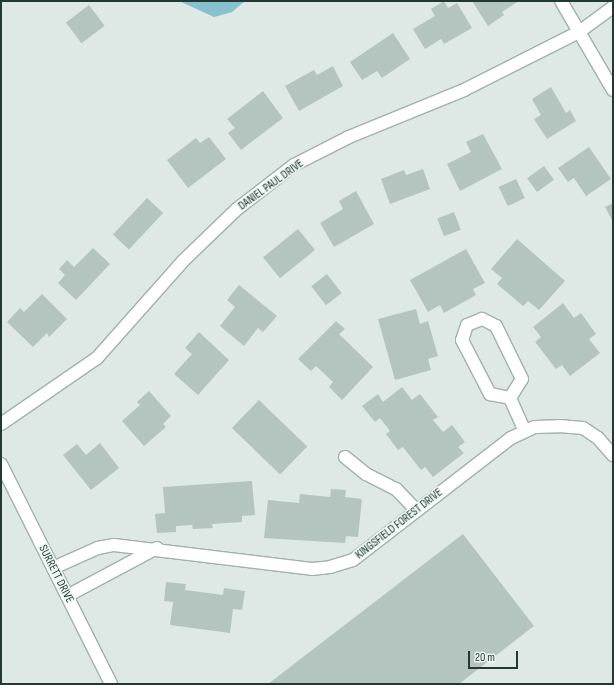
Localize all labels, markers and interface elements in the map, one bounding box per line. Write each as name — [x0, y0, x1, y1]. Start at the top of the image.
street label: DANIEL PAUL DRIVE — [236, 157, 306, 213]
street label: KINGSFIELD FOREST DRIVE — [353, 486, 445, 562]
street label: SURRETT DRIVE — [35, 543, 77, 605]
scale bar — [470, 643, 520, 669]
text: 20 m — [475, 650, 495, 665]

